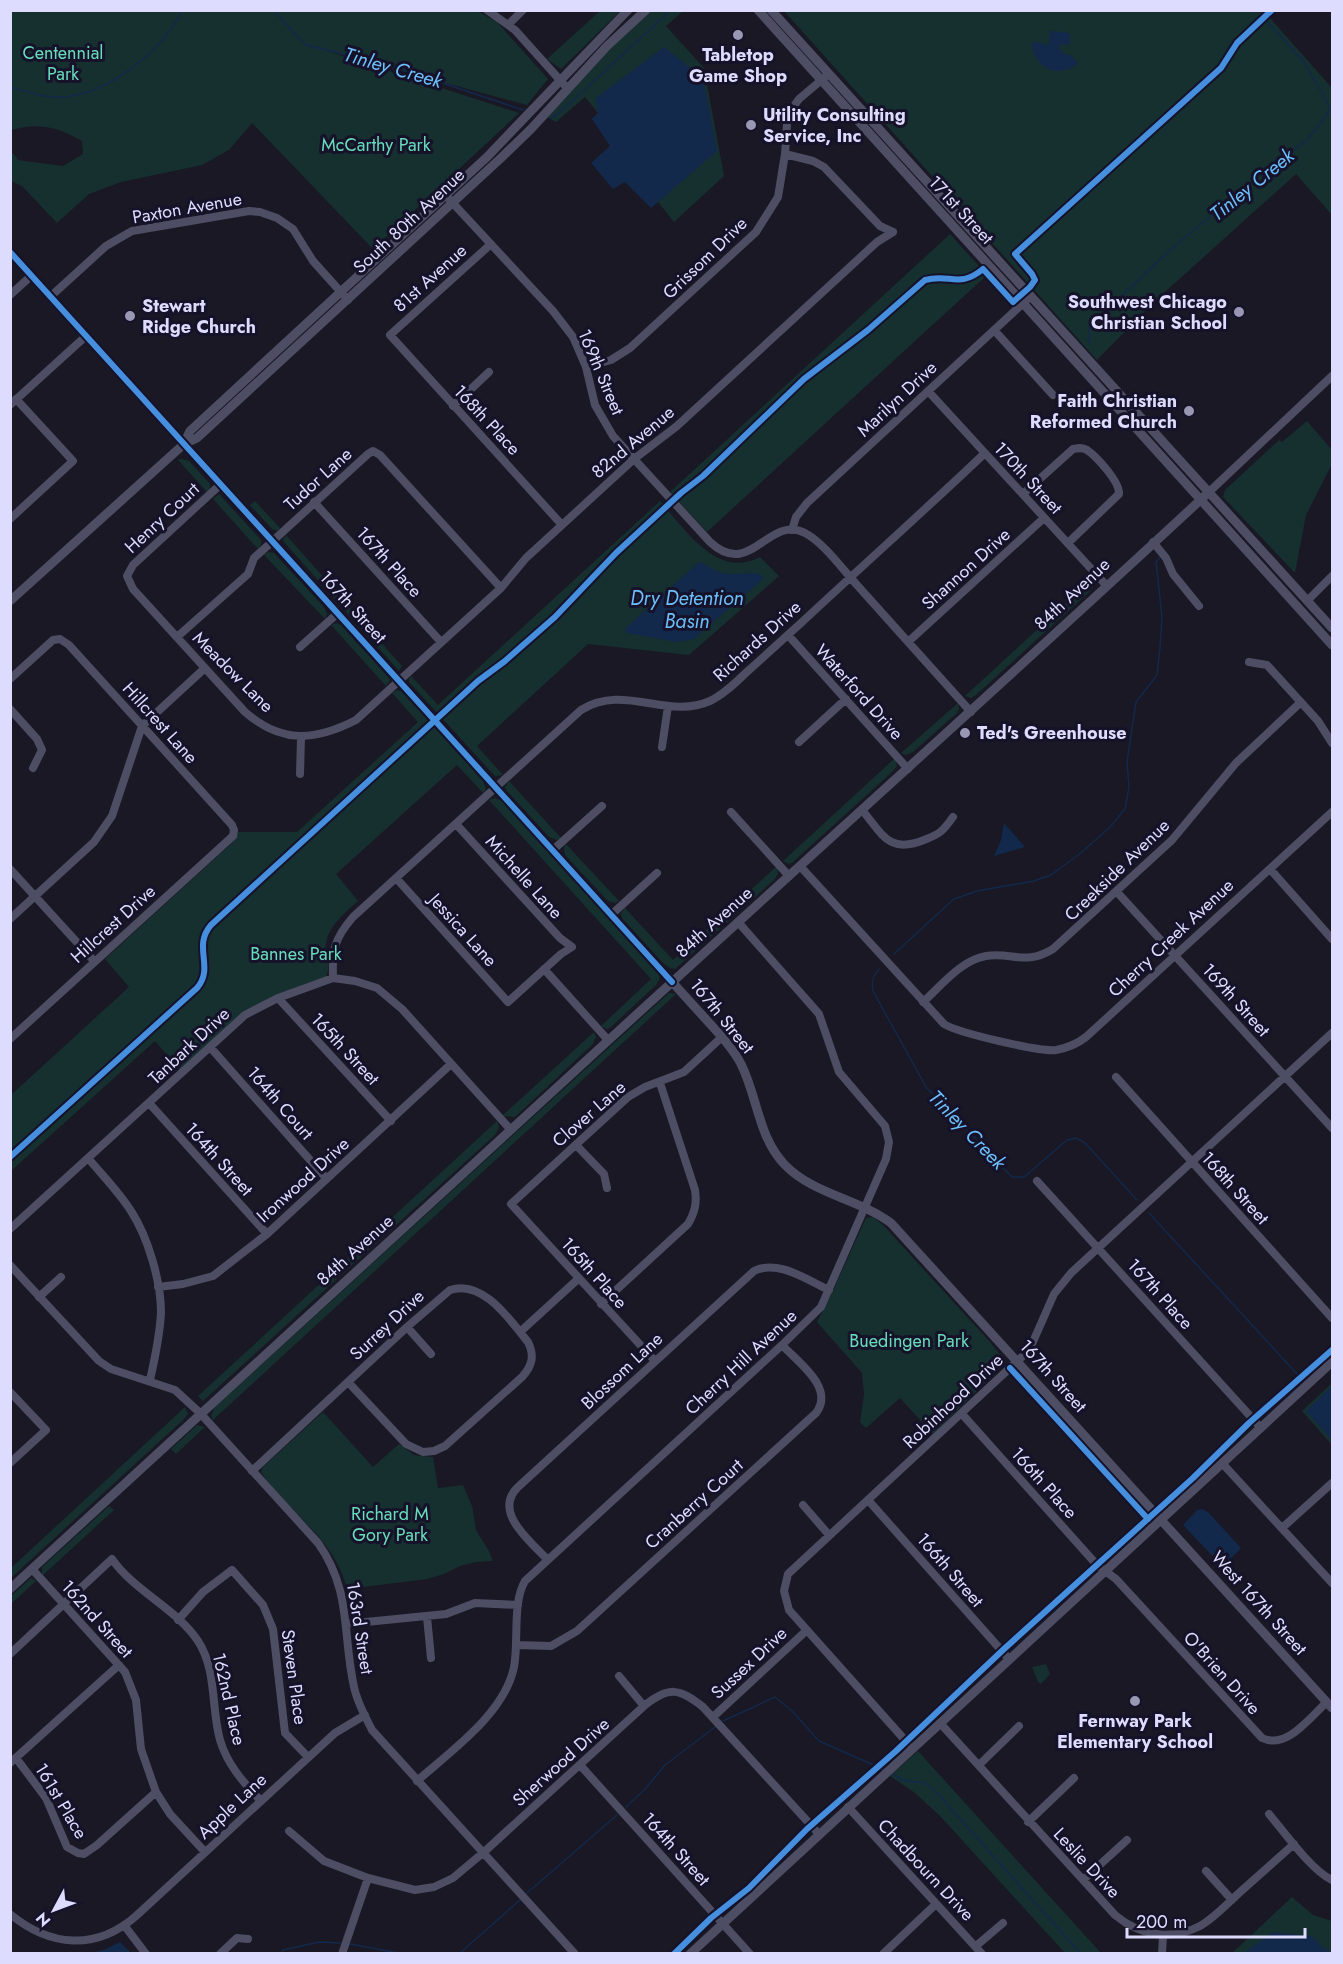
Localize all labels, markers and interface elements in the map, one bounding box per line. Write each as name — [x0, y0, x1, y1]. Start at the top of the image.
marker: Tabletop Game Shop — [731, 28, 745, 42]
park label: Centennial Park — [22, 40, 104, 87]
water label: Tinley Creek — [340, 40, 447, 96]
place label: Tabletop Game Shop — [689, 42, 787, 89]
place label: Utility Consulting Service, Inc — [763, 102, 906, 149]
marker: Utility Consulting Service, Inc — [744, 118, 758, 132]
park label: McCarthy Park — [321, 132, 431, 158]
water label: Tinley Creek — [1204, 141, 1302, 228]
street label: South 80th Avenue — [347, 162, 471, 280]
street label: 171st Street — [922, 170, 1000, 251]
street label: Paxton Avenue — [130, 186, 244, 230]
street label: Grissom Drive — [657, 211, 753, 305]
street label: 81st Avenue — [387, 238, 473, 318]
place label: Southwest Chicago Christian School — [1068, 289, 1227, 336]
place label: Stewart Ridge Church — [142, 293, 256, 340]
marker: Southwest Chicago Christian School — [1232, 305, 1246, 319]
marker: Stewart Ridge Church — [123, 309, 137, 323]
street label: 169th Street — [571, 325, 631, 420]
street label: Marilyn Drive — [851, 355, 943, 443]
street label: 168th Place — [447, 379, 527, 461]
place label: Faith Christian Reformed Church — [1030, 388, 1177, 435]
street label: 82nd Avenue — [586, 400, 680, 484]
marker: Faith Christian Reformed Church — [1182, 404, 1196, 418]
street label: 170th Street — [988, 436, 1069, 520]
street label: Tudor Lane — [278, 441, 358, 517]
street label: Henry Court — [119, 476, 206, 559]
street label: 167th Place — [350, 521, 428, 603]
street label: Shannon Drive — [916, 522, 1016, 616]
street label: 84th Avenue — [1028, 552, 1116, 636]
street label: 167th Street — [313, 565, 393, 650]
water label: Dry Detention Basin — [630, 584, 744, 636]
street label: Richards Drive — [707, 594, 807, 688]
street label: Meadow Lane — [187, 626, 279, 718]
street label: Waterford Drive — [809, 638, 909, 746]
street label: Hillcrest Lane — [116, 676, 204, 770]
place label: Ted's Greenhouse — [977, 720, 1127, 746]
marker: Ted's Greenhouse — [958, 726, 972, 740]
street label: Creekside Avenue — [1058, 813, 1176, 927]
street label: Michelle Lane — [479, 829, 569, 925]
street label: Cherry Creek Avenue — [1102, 873, 1240, 1003]
street label: Hillcrest Drive — [65, 879, 161, 969]
street label: 84th Avenue — [670, 880, 758, 964]
street label: Jessica Lane — [422, 886, 503, 972]
park label: Bannes Park — [250, 941, 342, 967]
street label: 169th Street — [1196, 957, 1277, 1043]
street label: 167th Street — [684, 973, 761, 1060]
street label: Tanbark Drive — [142, 1001, 236, 1091]
street label: 165th Street — [305, 1007, 386, 1092]
street label: 164th Court — [241, 1060, 320, 1146]
street label: Clover Lane — [547, 1075, 631, 1153]
water label: Tinley Creek — [921, 1084, 1014, 1178]
street label: 164th Street — [179, 1116, 260, 1202]
street label: Ironwood Drive — [251, 1131, 355, 1229]
street label: 168th Street — [1195, 1146, 1275, 1231]
street label: 84th Avenue — [311, 1208, 399, 1292]
street label: 165th Place — [555, 1231, 633, 1315]
street label: 167th Place — [1121, 1253, 1199, 1335]
street label: Surrey Drive — [344, 1284, 430, 1366]
street label: Cherry Hill Avenue — [679, 1303, 803, 1421]
street label: Blossom Lane — [575, 1326, 669, 1416]
park label: Buedingen Park — [849, 1328, 969, 1354]
street label: 167th Street — [1013, 1334, 1093, 1419]
street label: Robinhood Drive — [897, 1347, 1009, 1455]
street label: 166th Place — [1005, 1441, 1083, 1525]
street label: Cranberry Court — [639, 1452, 749, 1555]
park label: Richard M Gory Park — [351, 1501, 429, 1548]
street label: 166th Street — [910, 1527, 990, 1613]
street label: West 167th Street — [1205, 1545, 1313, 1661]
street label: 162nd Street — [55, 1574, 139, 1664]
street label: 163rd Street — [340, 1580, 380, 1677]
street label: Sussex Drive — [705, 1621, 793, 1705]
street label: O'Brien Drive — [1177, 1626, 1267, 1720]
street label: Steven Place — [274, 1628, 314, 1726]
street label: 162nd Place — [206, 1650, 252, 1748]
marker: Fernway Park Elementary School — [1128, 1694, 1142, 1708]
place label: Fernway Park Elementary School — [1057, 1708, 1213, 1755]
street label: Sherwood Drive — [507, 1711, 615, 1813]
street label: 161st Place — [28, 1758, 94, 1844]
street label: Apple Lane — [191, 1767, 273, 1845]
street label: 164th Street — [636, 1806, 717, 1892]
street label: Chadbourn Drive — [872, 1813, 980, 1927]
street label: Leslie Drive — [1047, 1822, 1127, 1904]
north arrow — [24, 1880, 84, 1940]
scale bar — [1127, 1901, 1306, 1939]
text: N — [30, 1907, 56, 1932]
text: 200 m — [1136, 1909, 1187, 1935]

